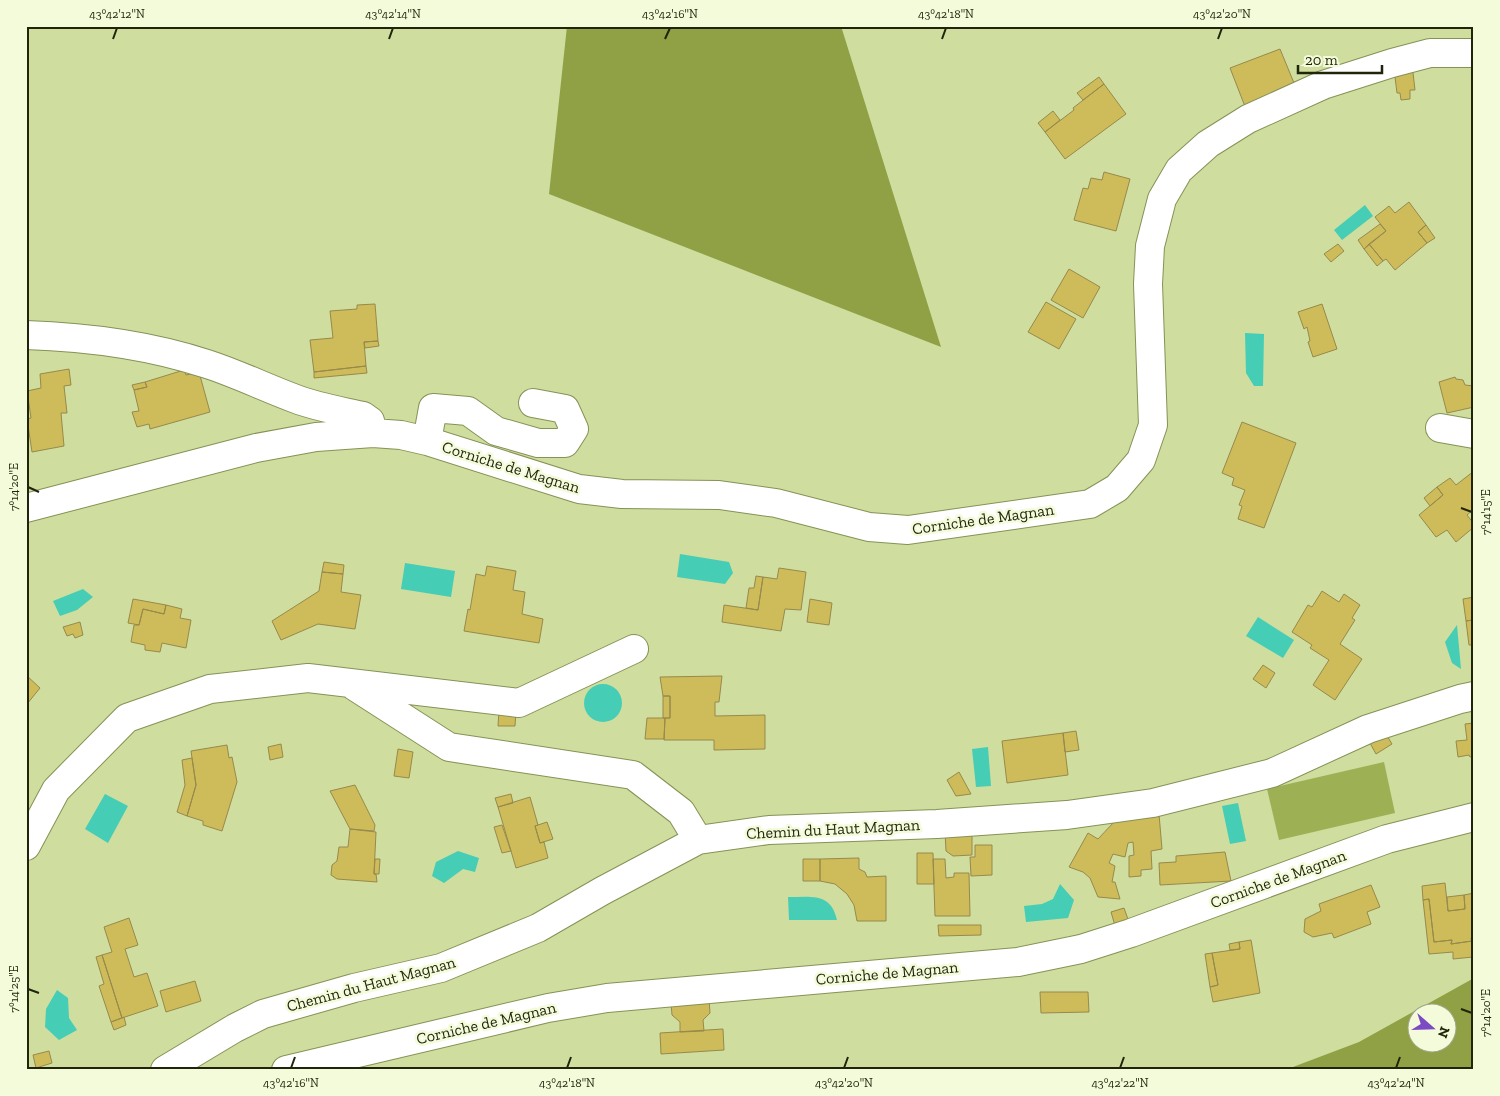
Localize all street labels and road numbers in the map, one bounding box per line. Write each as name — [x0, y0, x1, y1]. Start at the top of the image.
street label: Corniche de Magnan — [440, 437, 583, 497]
street label: Corniche de Magnan — [911, 500, 1056, 538]
street label: Chemin du Haut Magnan — [746, 815, 921, 843]
street label: Corniche de Magnan — [1208, 845, 1349, 912]
street label: Chemin du Haut Magnan — [284, 952, 458, 1016]
street label: Corniche de Magnan — [815, 957, 960, 989]
street label: Corniche de Magnan — [414, 997, 559, 1048]

